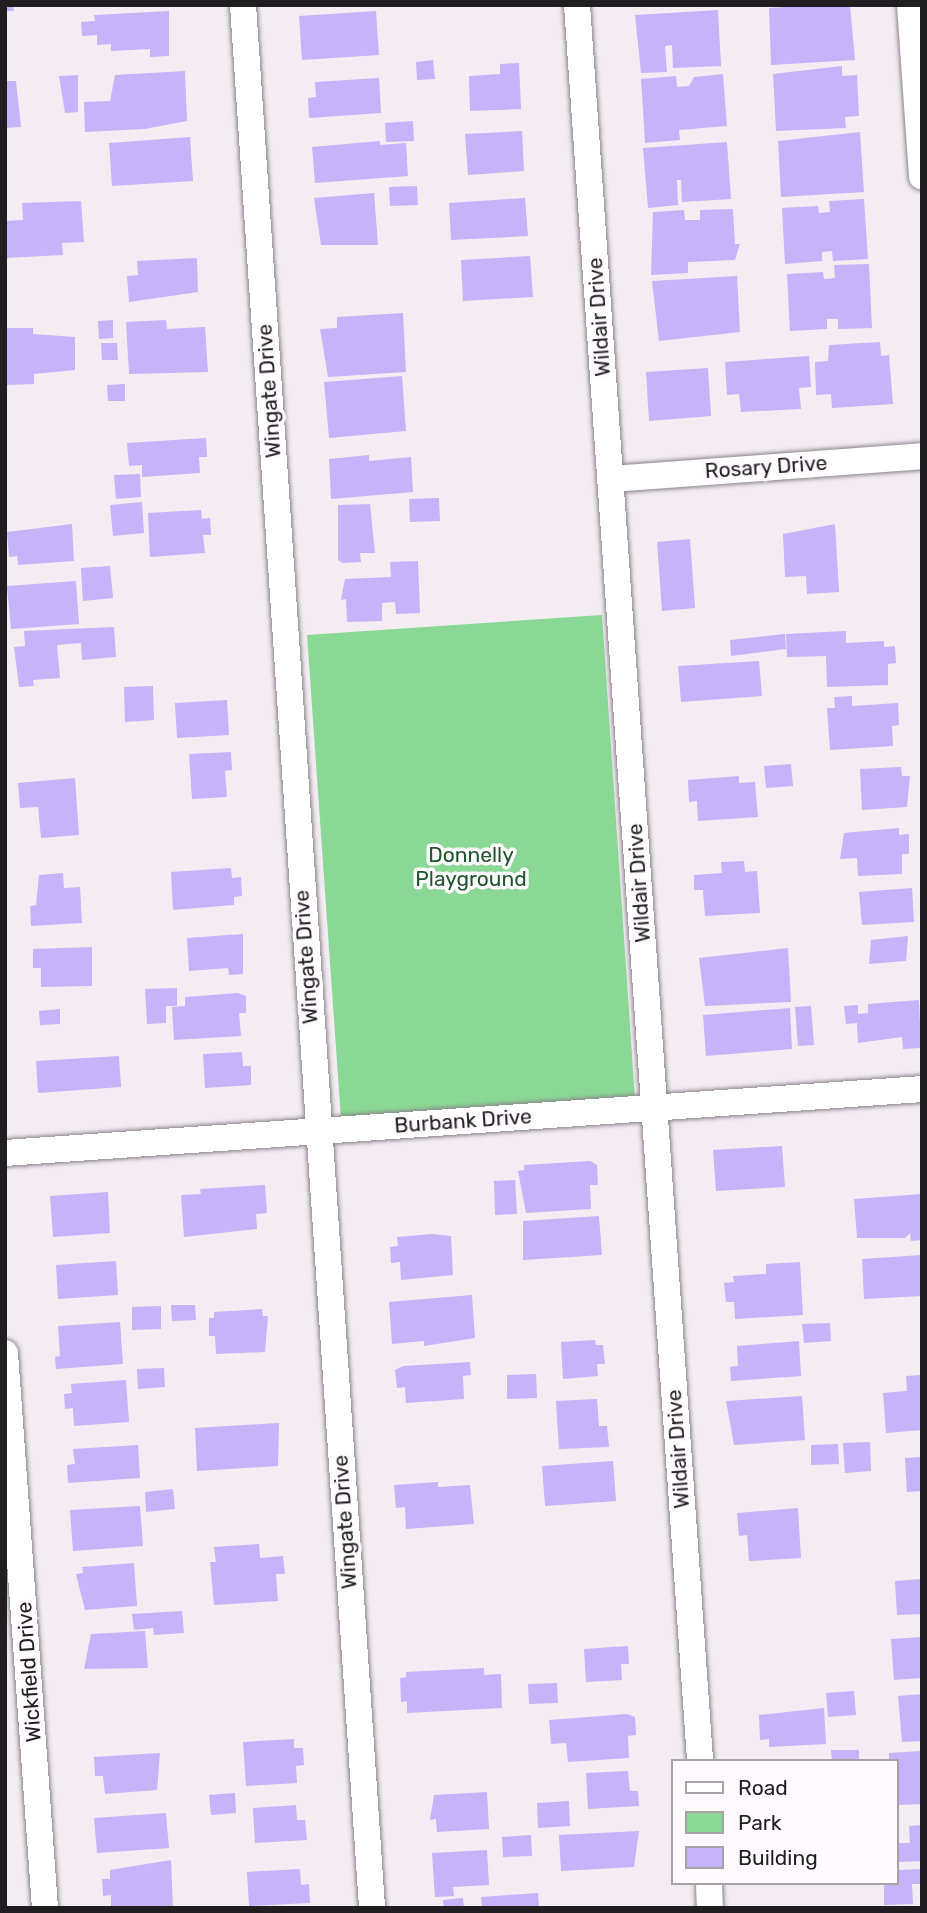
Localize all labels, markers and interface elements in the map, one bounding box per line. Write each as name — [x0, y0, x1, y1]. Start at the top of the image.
street label: Wildair Drive — [582, 256, 616, 378]
street label: Wingate Drive — [252, 323, 286, 459]
street label: Rosary Drive — [704, 450, 828, 484]
street label: Wildair Drive — [622, 822, 656, 944]
park label: Donnelly Playground — [415, 842, 527, 892]
street label: Wingate Drive — [289, 889, 323, 1025]
street label: Burbank Drive — [393, 1104, 533, 1138]
street label: Wildair Drive — [661, 1388, 695, 1510]
street label: Wingate Drive — [328, 1454, 362, 1590]
street label: Wickfield Drive — [12, 1601, 46, 1743]
legend — [671, 1759, 899, 1885]
text: Road — [738, 1775, 788, 1800]
text: Park — [738, 1810, 782, 1835]
text: Building — [738, 1845, 818, 1870]

